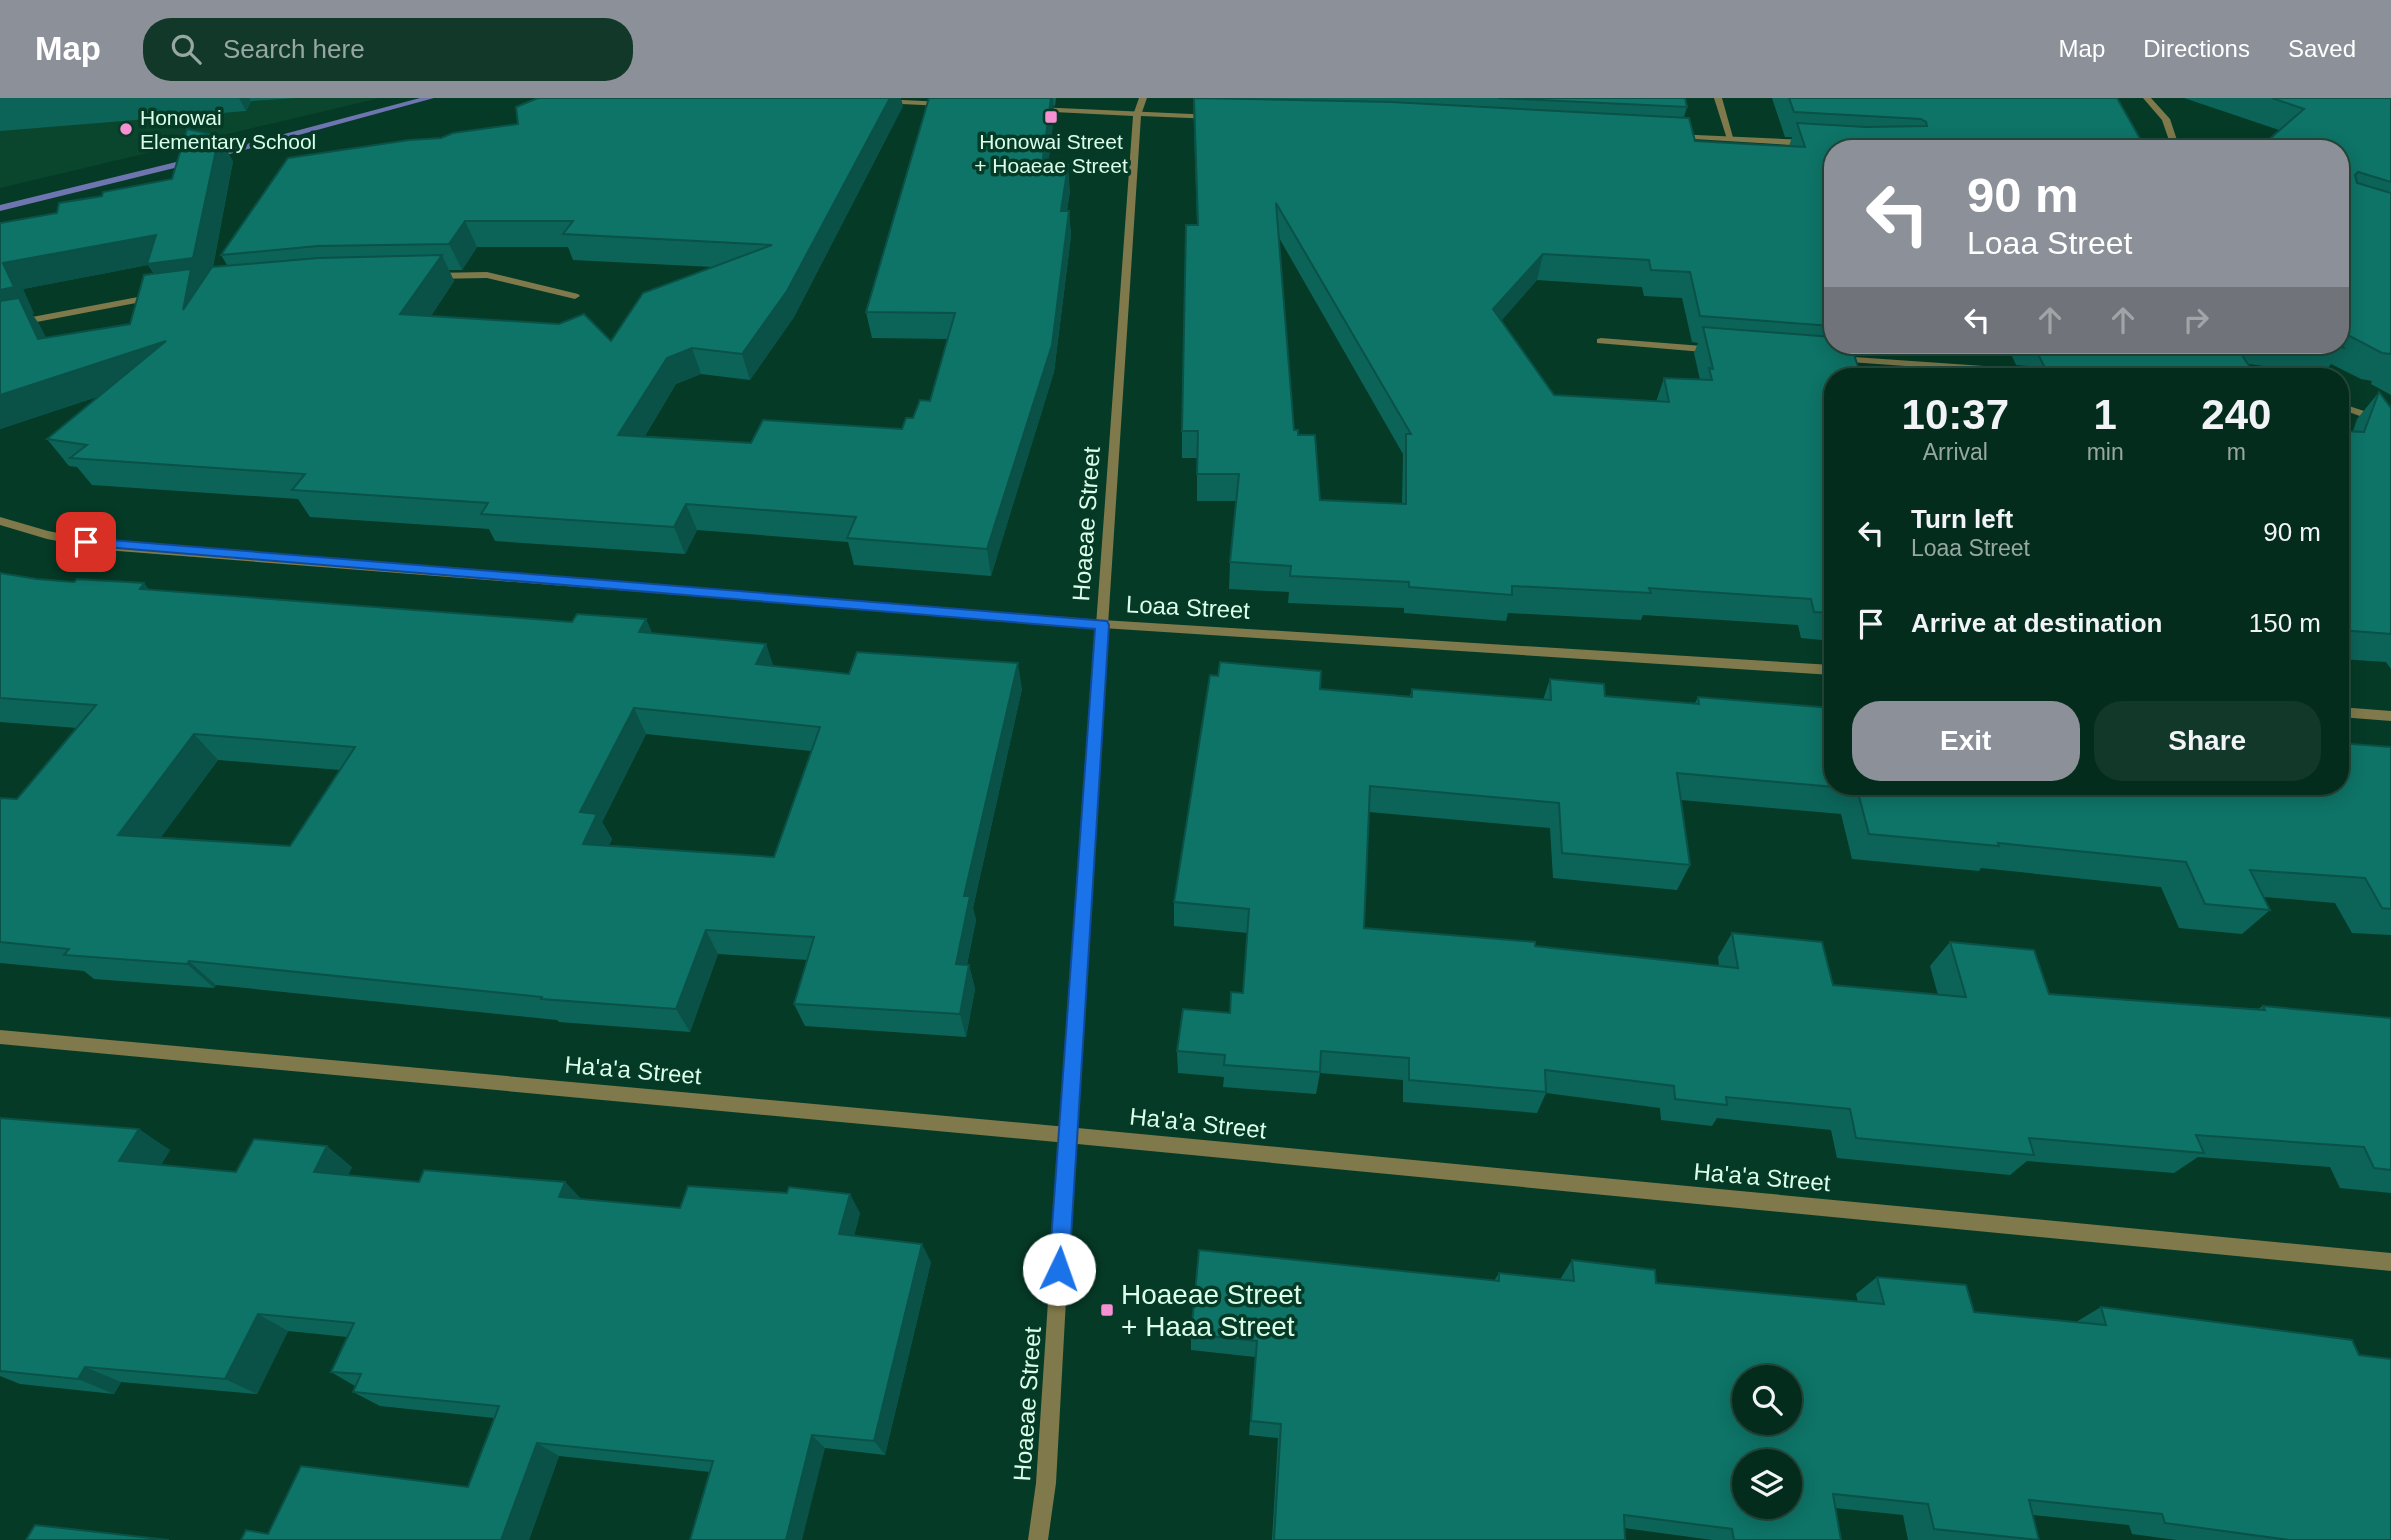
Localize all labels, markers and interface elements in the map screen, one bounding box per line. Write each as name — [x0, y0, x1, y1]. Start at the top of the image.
search box — [143, 18, 633, 81]
text: Map — [35, 30, 101, 67]
icon: search — [167, 30, 205, 68]
text: Search here — [223, 34, 365, 64]
text: Map — [2059, 35, 2105, 62]
text: Directions — [2143, 35, 2250, 62]
text: Saved — [2288, 35, 2356, 62]
place label: Honowai Elementary School — [140, 106, 316, 153]
marker: Honowai Street + Hoaeae Street — [1043, 109, 1059, 125]
marker: Honowai Elementary School — [118, 121, 134, 137]
place label: Honowai Street + Hoaeae Street — [974, 130, 1128, 177]
icon: left — [1852, 168, 1943, 259]
text: 90 m — [1967, 168, 2079, 222]
text: Loaa Street — [1967, 225, 2132, 261]
icon: left — [1958, 301, 1996, 339]
icon: ahead — [2031, 301, 2069, 339]
icon: ahead — [2104, 301, 2142, 339]
icon: right — [2177, 301, 2215, 339]
text: 10:37 — [1902, 391, 2009, 438]
text: 1 — [2093, 391, 2117, 438]
text: 240 — [2201, 391, 2271, 438]
text: Arrival — [1923, 439, 1988, 465]
text: min — [2087, 439, 2124, 465]
text: m — [2227, 439, 2246, 465]
street label: Hoaeae Street — [1067, 446, 1105, 602]
text: Turn left — [1911, 504, 2013, 534]
pin — [56, 512, 116, 572]
icon: left — [1852, 514, 1890, 552]
text: 90 m — [2263, 517, 2321, 547]
icon: arrive — [67, 523, 105, 561]
text: Loaa Street — [1911, 535, 2030, 561]
street label: Loaa Street — [1125, 590, 1251, 624]
icon: arrive — [1852, 605, 1890, 643]
text: Arrive at destination — [1911, 608, 2162, 638]
text: 150 m — [2249, 608, 2321, 638]
button: Exit — [1852, 701, 2080, 781]
button: Share — [2094, 701, 2321, 781]
street label: Ha'a'a Street — [563, 1051, 703, 1089]
street label: Ha'a'a Street — [1128, 1102, 1268, 1144]
street label: Ha'a'a Street — [1692, 1158, 1832, 1196]
position arrow — [1022, 1232, 1096, 1306]
place label: Hoaeae Street + Haaa Street — [1121, 1279, 1302, 1342]
marker: Hoaeae Street + Haaa Street — [1099, 1302, 1115, 1318]
street label: Hoaeae Street — [1008, 1326, 1046, 1482]
map controls — [1732, 1365, 1802, 1519]
button: search — [1732, 1365, 1802, 1435]
button: layers — [1732, 1449, 1802, 1519]

